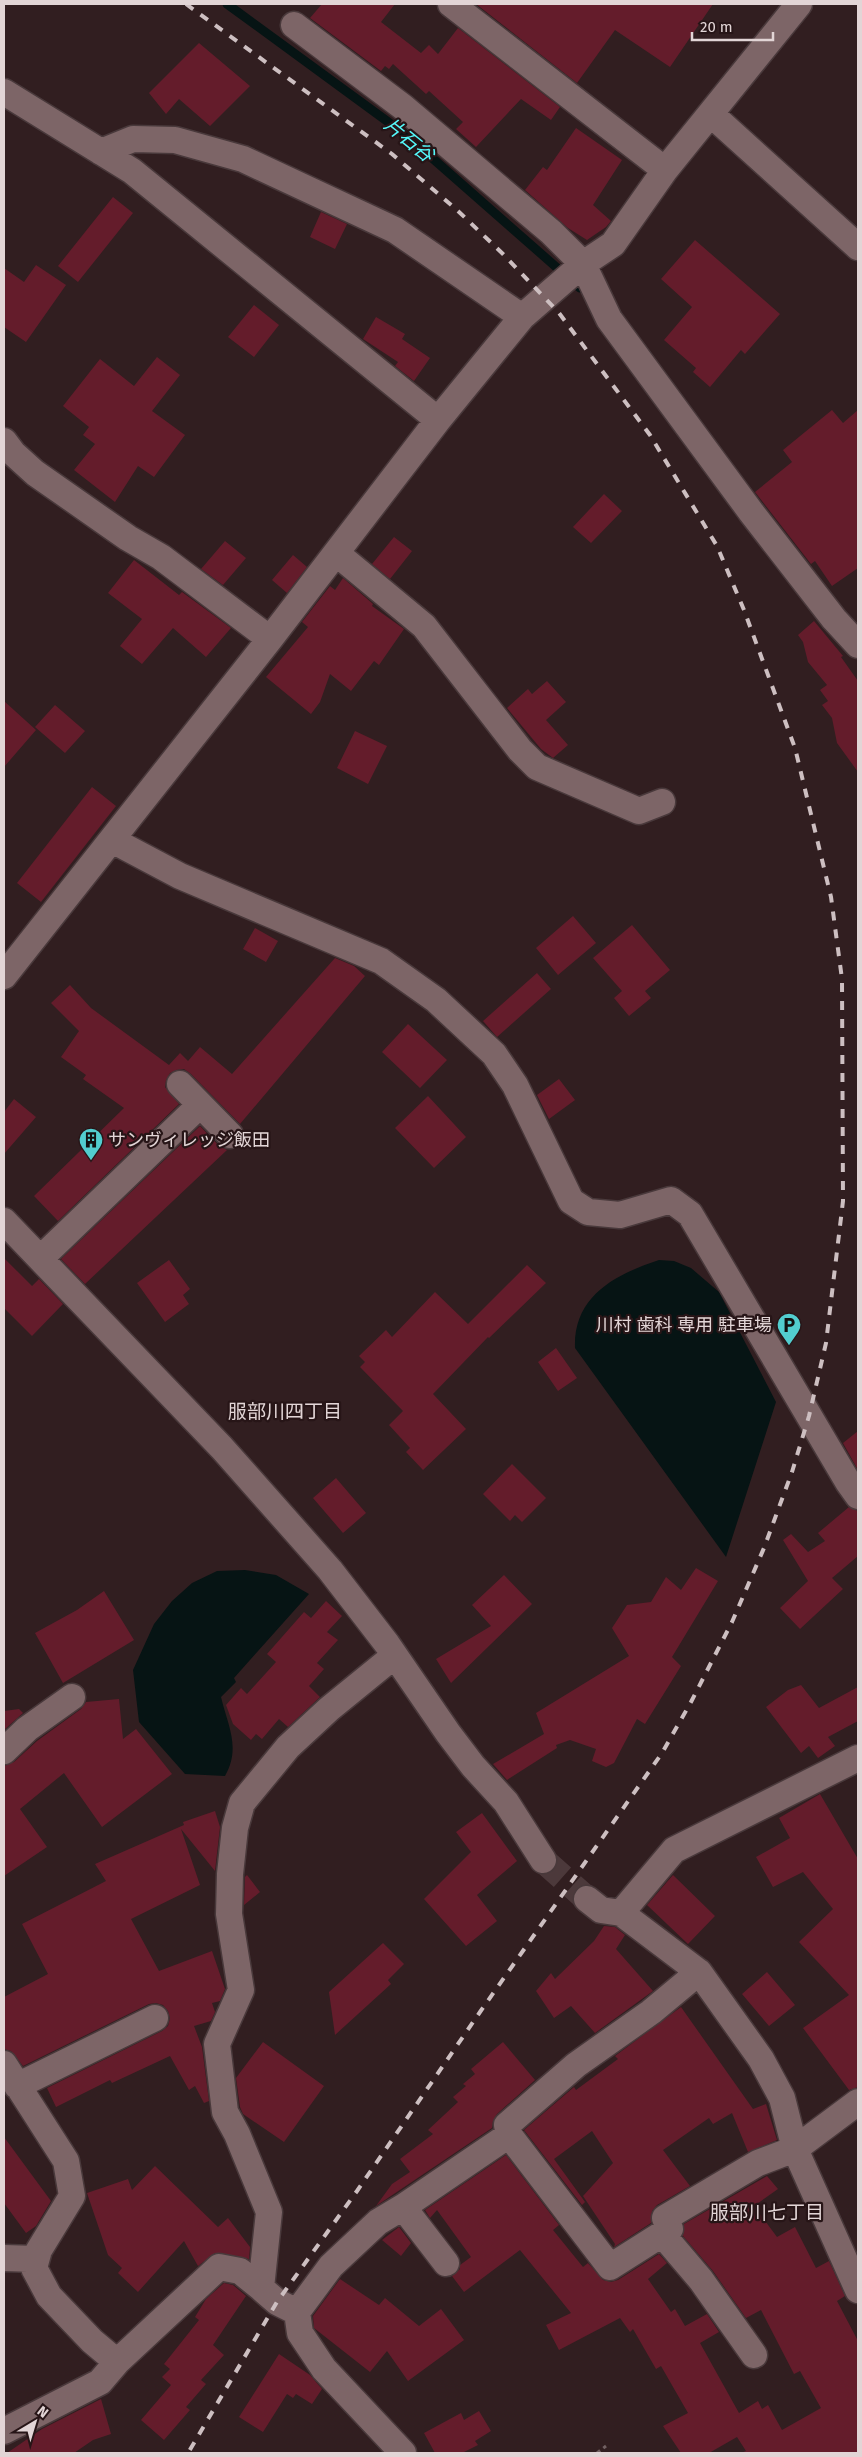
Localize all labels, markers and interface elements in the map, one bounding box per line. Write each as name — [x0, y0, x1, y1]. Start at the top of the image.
scale bar — [692, 10, 773, 42]
text: 20 m — [700, 18, 733, 36]
water label: 片石谷 — [380, 113, 440, 168]
building icon: サンヴィレッジ飯田 — [78, 1127, 104, 1161]
place label: サンヴィレッジ飯田 — [108, 1129, 270, 1151]
parking icon: 川村 歯科 専用 駐車場 — [776, 1312, 802, 1346]
place label: 川村 歯科 専用 駐車場 — [596, 1314, 772, 1336]
district label: 服部川四丁目 — [228, 1400, 342, 1423]
district label: 服部川七丁目 — [710, 2201, 824, 2224]
north arrow — [10, 2397, 60, 2447]
text: N — [34, 2403, 52, 2422]

